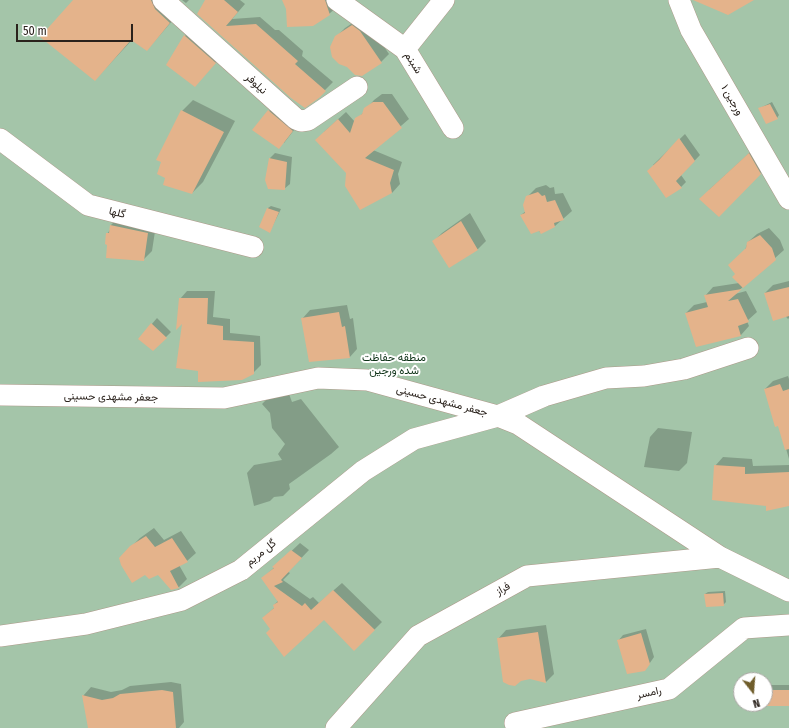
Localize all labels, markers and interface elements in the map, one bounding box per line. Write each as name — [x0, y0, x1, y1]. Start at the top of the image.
scale bar — [18, 16, 135, 42]
text: 50 m — [23, 24, 47, 38]
street label: شبنم — [401, 50, 425, 76]
street label: نیلوفر — [242, 71, 270, 97]
street label: ورجین ۱ — [718, 82, 746, 118]
street label: گلها — [107, 205, 127, 221]
park label: منطقه حفاظت شده ورجین — [362, 351, 426, 377]
street label: جعفر مشهدی حسینی — [395, 382, 489, 420]
street label: جعفر مشهدی حسینی — [64, 390, 158, 404]
street label: گل مریم — [243, 537, 279, 569]
street label: فراز — [493, 580, 513, 598]
north arrow — [733, 672, 773, 712]
street label: رامسر — [635, 684, 663, 702]
text: N — [751, 696, 761, 710]

